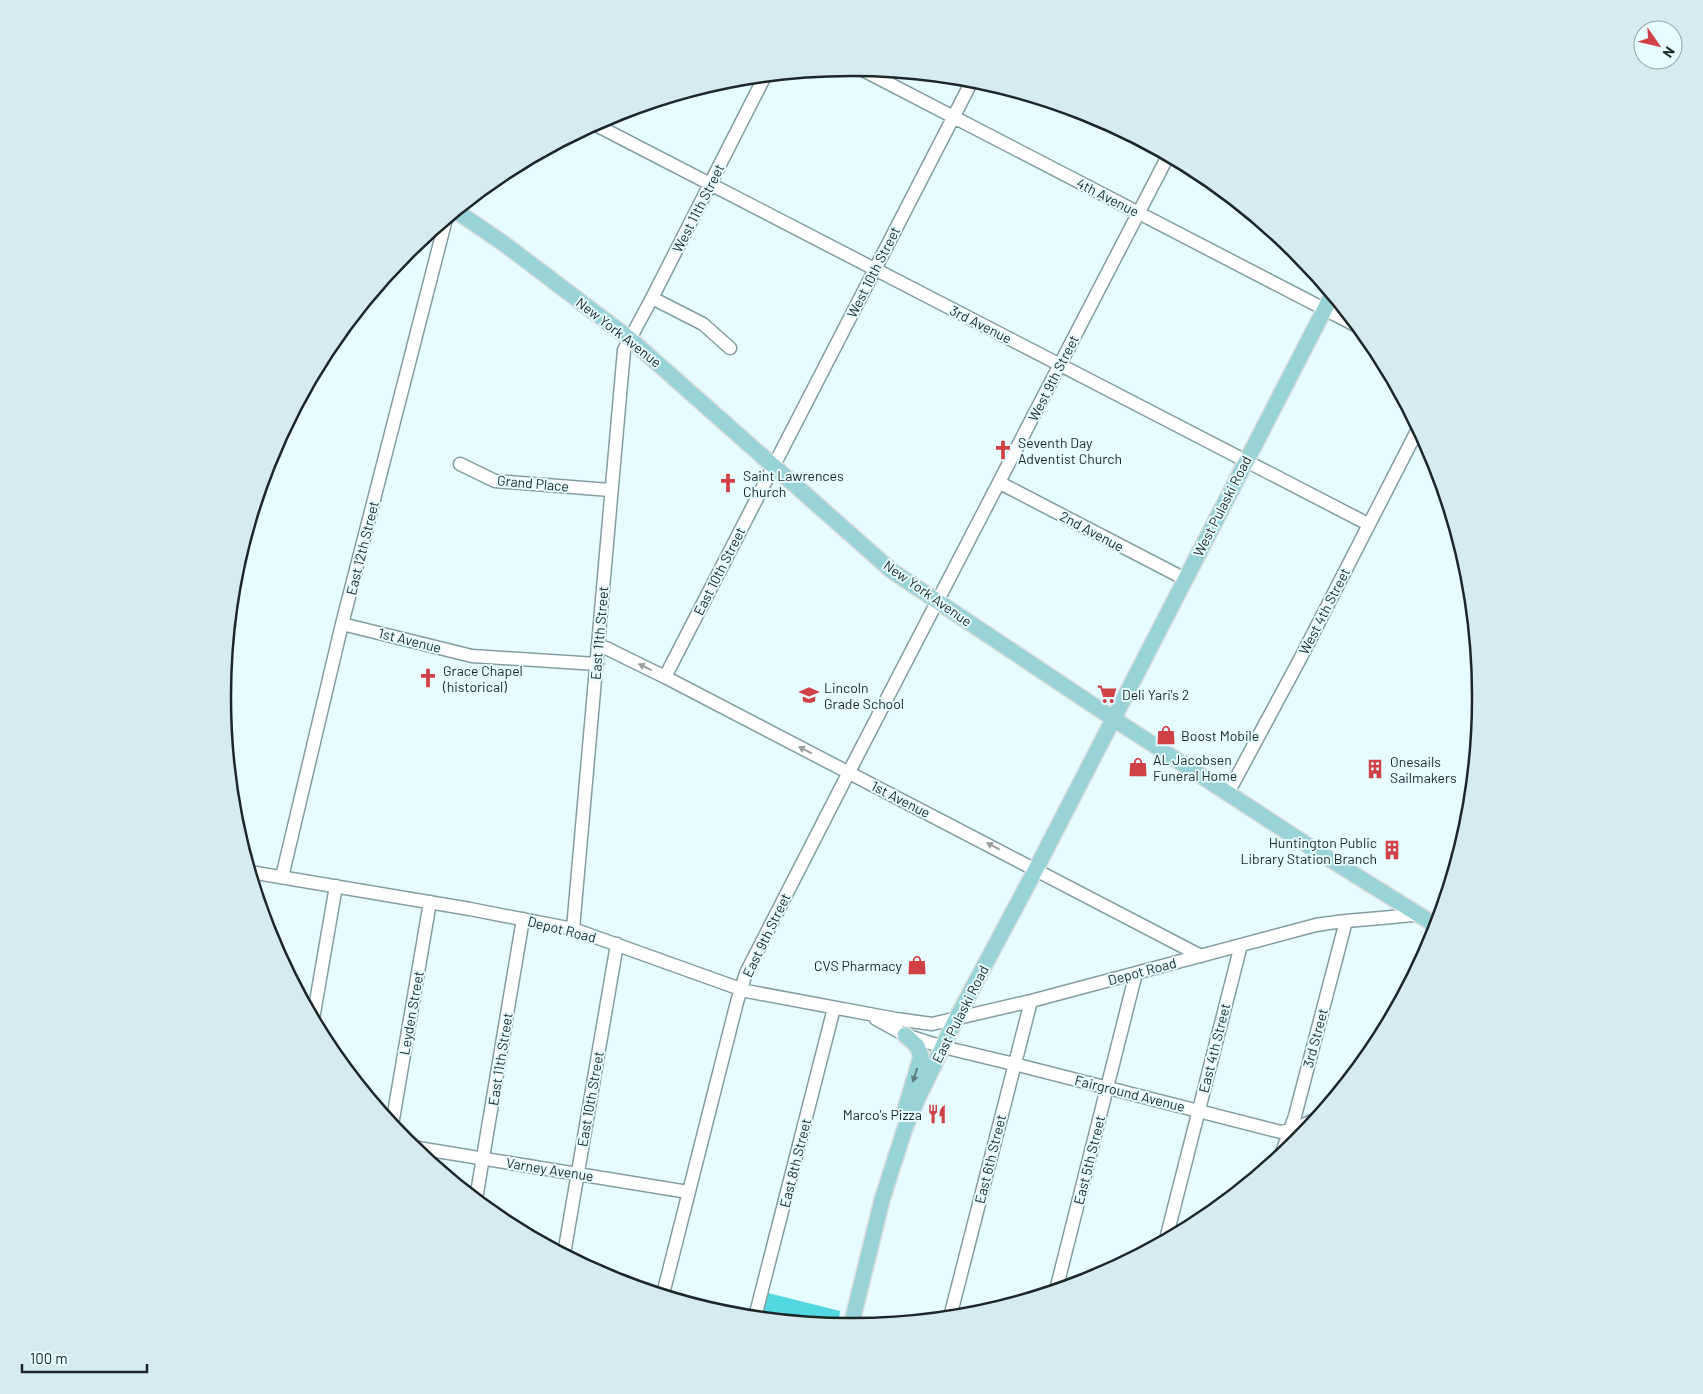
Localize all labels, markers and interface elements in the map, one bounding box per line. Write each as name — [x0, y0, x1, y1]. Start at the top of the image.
north arrow — [1633, 20, 1683, 70]
text: N — [1660, 44, 1679, 61]
street label: West 11th Street — [668, 161, 728, 255]
street label: 4th Avenue — [1074, 174, 1142, 220]
street label: West 10th Street — [843, 224, 903, 320]
street label: New York Avenue — [573, 293, 665, 371]
street label: 3rd Avenue — [947, 301, 1015, 347]
street label: West 9th Street — [1024, 332, 1082, 424]
place label: Seventh Day Adventist Church — [1018, 434, 1122, 467]
church icon: Seventh Day Adventist Church — [992, 439, 1014, 461]
street label: West Pulaski Road — [1189, 453, 1255, 559]
place label: Saint Lawrences Church — [743, 467, 844, 500]
street label: Grand Place — [496, 471, 570, 495]
church icon: Saint Lawrences Church — [717, 472, 739, 494]
street label: East 12th Street — [342, 499, 382, 597]
street label: 2nd Avenue — [1057, 507, 1127, 555]
street label: East 10th Street — [689, 524, 749, 618]
street label: New York Avenue — [881, 556, 975, 630]
street label: West 4th Street — [1295, 565, 1353, 657]
street label: East 11th Street — [586, 586, 612, 680]
street label: 1st Avenue — [377, 624, 443, 656]
place label: Grace Chapel (historical) — [442, 662, 523, 695]
one-way arrow — [638, 663, 652, 671]
church icon: Grace Chapel (historical) — [417, 667, 439, 689]
place label: Lincoln Grade School — [824, 679, 904, 712]
supermarket icon: Deli Yari's 2 — [1096, 683, 1118, 705]
school or university icon: Lincoln Grade School — [798, 684, 820, 706]
place label: Deli Yari's 2 — [1122, 686, 1189, 703]
shop icon: Boost Mobile — [1155, 724, 1177, 746]
place label: Boost Mobile — [1181, 727, 1259, 744]
one-way arrow — [798, 746, 813, 754]
place label: AL Jacobsen Funeral Home — [1153, 751, 1237, 784]
place label: Onesails Sailmakers — [1390, 753, 1457, 786]
shop icon: AL Jacobsen Funeral Home — [1127, 756, 1149, 778]
building icon: Onesails Sailmakers — [1364, 758, 1386, 780]
street label: 1st Avenue — [869, 777, 933, 821]
place label: Huntington Public Library Station Branch — [1241, 834, 1377, 867]
building icon: Huntington Public Library Station Branch — [1381, 839, 1403, 861]
one-way arrow — [985, 842, 1000, 850]
street label: East 9th Street — [738, 890, 794, 980]
street label: Depot Road — [526, 912, 598, 946]
shop icon: CVS Pharmacy — [906, 954, 928, 976]
street label: Depot Road — [1106, 954, 1178, 988]
place label: CVS Pharmacy — [814, 957, 903, 974]
street label: East Pulaski Road — [928, 962, 992, 1066]
street label: Leyden Street — [395, 970, 427, 1056]
street label: East 4th Street — [1195, 1001, 1233, 1095]
street label: 3rd Street — [1299, 1006, 1331, 1070]
street label: East 11th Street — [484, 1011, 516, 1107]
street label: East 10th Street — [573, 1050, 607, 1148]
one-way arrow — [911, 1067, 919, 1082]
street label: Fairground Avenue — [1073, 1071, 1187, 1115]
restaurant icon: Marco's Pizza — [926, 1103, 948, 1125]
place label: Marco's Pizza — [843, 1106, 922, 1123]
street label: East 6th Street — [971, 1113, 1009, 1205]
street label: East 5th Street — [1070, 1114, 1108, 1206]
street label: East 8th Street — [776, 1117, 814, 1209]
street label: Varney Avenue — [505, 1154, 595, 1184]
scale bar — [22, 1342, 148, 1374]
text: 100 m — [30, 1349, 68, 1367]

